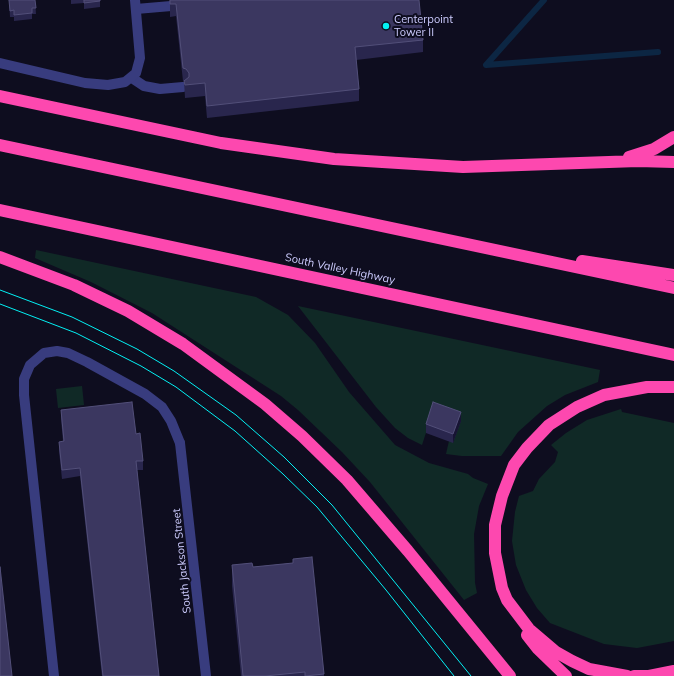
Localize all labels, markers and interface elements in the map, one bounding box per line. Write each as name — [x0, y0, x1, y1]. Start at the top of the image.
place label: Centerpoint Tower II — [394, 13, 453, 39]
marker: Centerpoint Tower II — [381, 21, 391, 31]
street label: South Valley Highway — [284, 251, 396, 287]
street label: South Jackson Street — [170, 508, 194, 614]

